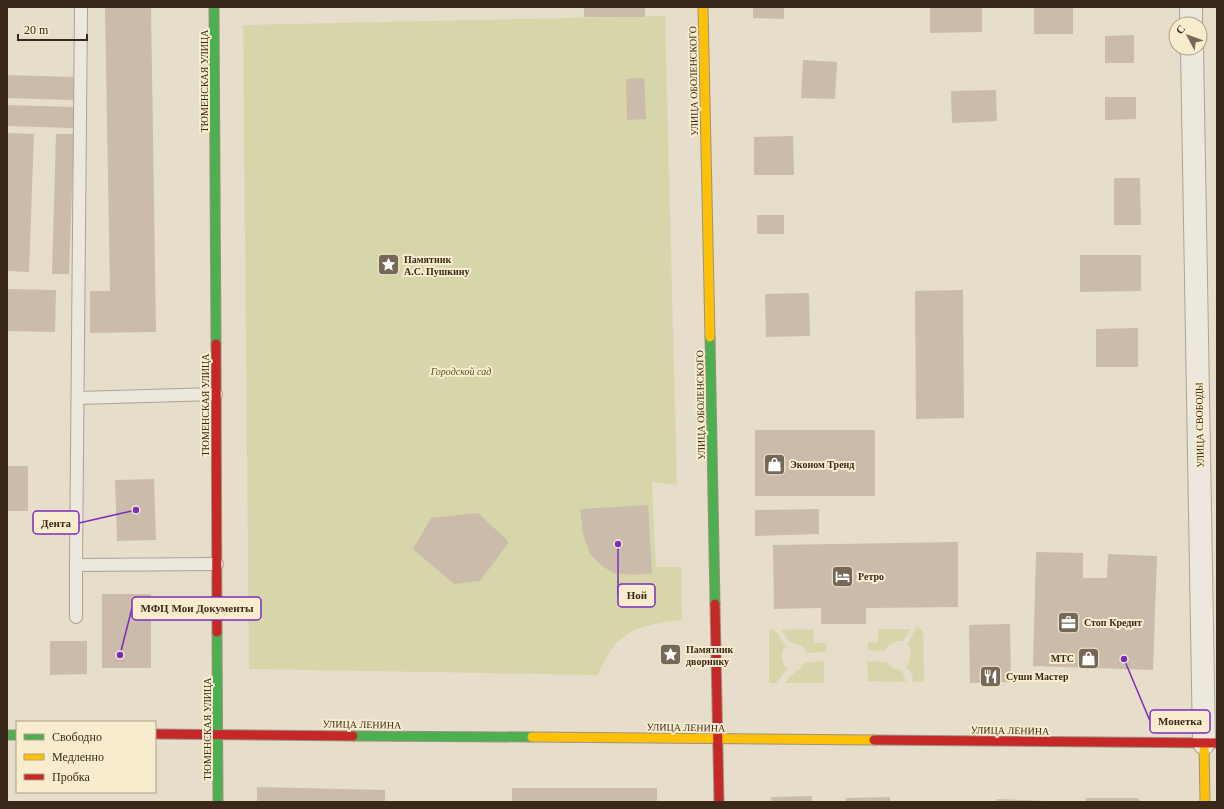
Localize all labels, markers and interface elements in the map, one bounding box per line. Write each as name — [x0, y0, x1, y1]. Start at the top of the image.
scale bar — [18, 16, 87, 42]
north arrow — [1168, 16, 1208, 56]
text: С — [1173, 22, 1188, 36]
text: 20 m — [24, 23, 49, 37]
street label: УЛИЦА ОБОЛЕНСКОГО — [687, 26, 700, 136]
street label: ТЮМЕНСКАЯ УЛИЦА — [199, 29, 210, 132]
place icon: Памятник А.С. Пушкину — [375, 252, 401, 278]
place label: Памятник А.С. Пушкину — [404, 254, 469, 277]
street label: УЛИЦА ОБОЛЕНСКОГО — [694, 350, 707, 460]
street label: ТЮМЕНСКАЯ УЛИЦА — [200, 353, 211, 456]
park label: Городской сад — [430, 366, 491, 377]
street label: УЛИЦА СВОБОДЫ — [1193, 382, 1206, 468]
shop icon: Эконом Тренд — [761, 451, 787, 477]
place label: Эконом Тренд — [790, 459, 854, 470]
callout: Дента — [33, 511, 79, 534]
text: Дента — [41, 517, 71, 529]
hotel icon: Ретро — [829, 563, 855, 589]
place label: Ретро — [858, 571, 884, 582]
callout: Ной — [618, 584, 655, 607]
text: Ной — [627, 589, 648, 601]
callout: МФЦ Мои Документы — [132, 597, 261, 620]
text: МФЦ Мои Документы — [140, 602, 254, 614]
office icon: Стоп Кредит — [1055, 609, 1081, 635]
place label: Стоп Кредит — [1084, 617, 1142, 628]
place icon: Памятник дворнику — [658, 642, 684, 668]
place label: Памятник дворнику — [686, 644, 733, 667]
shop icon: МТС — [1076, 645, 1102, 671]
place label: МТС — [1051, 653, 1074, 664]
restaurant icon: Суши Мастер — [977, 663, 1003, 689]
place label: Суши Мастер — [1006, 671, 1069, 682]
street label: ТЮМЕНСКАЯ УЛИЦА — [202, 677, 213, 780]
callout: Монетка — [1150, 710, 1210, 733]
text: Монетка — [1158, 715, 1203, 727]
street label: УЛИЦА ЛЕНИНА — [323, 718, 402, 731]
legend — [16, 721, 156, 793]
street label: УЛИЦА ЛЕНИНА — [647, 721, 726, 734]
street label: УЛИЦА ЛЕНИНА — [971, 724, 1050, 737]
text: Свободно — [52, 730, 102, 744]
text: Медленно — [52, 750, 104, 764]
text: Пробка — [52, 770, 90, 784]

